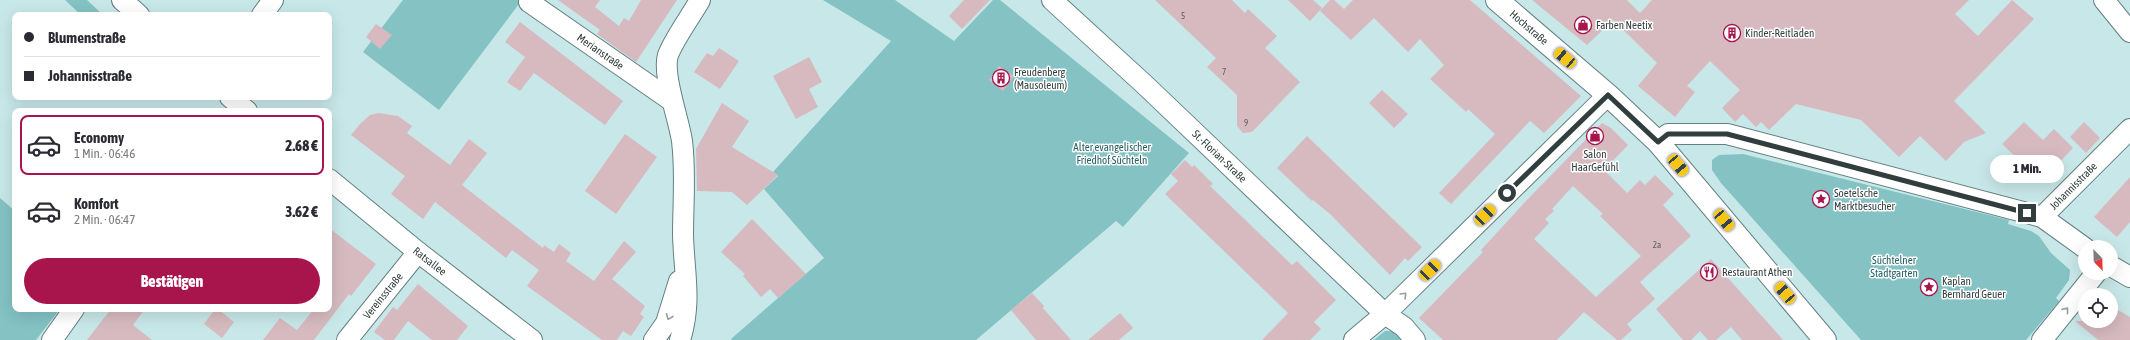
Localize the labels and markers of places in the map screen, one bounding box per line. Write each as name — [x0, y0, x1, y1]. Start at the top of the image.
shop icon: Farben Neetix — [1573, 15, 1593, 35]
place label: Farben Neetix — [1596, 19, 1653, 31]
building icon: Kinder-Reitladen — [1722, 23, 1742, 43]
place label: Kinder-Reitladen — [1745, 27, 1814, 39]
place label: Freudenberg (Mausoleum) — [1014, 66, 1068, 91]
building icon: Freudenberg (Mausoleum) — [991, 68, 1011, 88]
shop icon: Salon HaarGefühl — [1585, 126, 1605, 146]
place label: Salon HaarGefühl — [1571, 148, 1619, 173]
place label: Soetelsche Marktbesucher — [1834, 187, 1896, 212]
place icon: Soetelsche Marktbesucher — [1811, 189, 1831, 209]
restaurant icon: Restaurant Athen — [1699, 262, 1719, 282]
place label: Restaurant Athen — [1722, 266, 1792, 278]
place label: Kaplan Bernhard Geuer — [1942, 275, 2006, 300]
place icon: Kaplan Bernhard Geuer — [1919, 277, 1939, 297]

